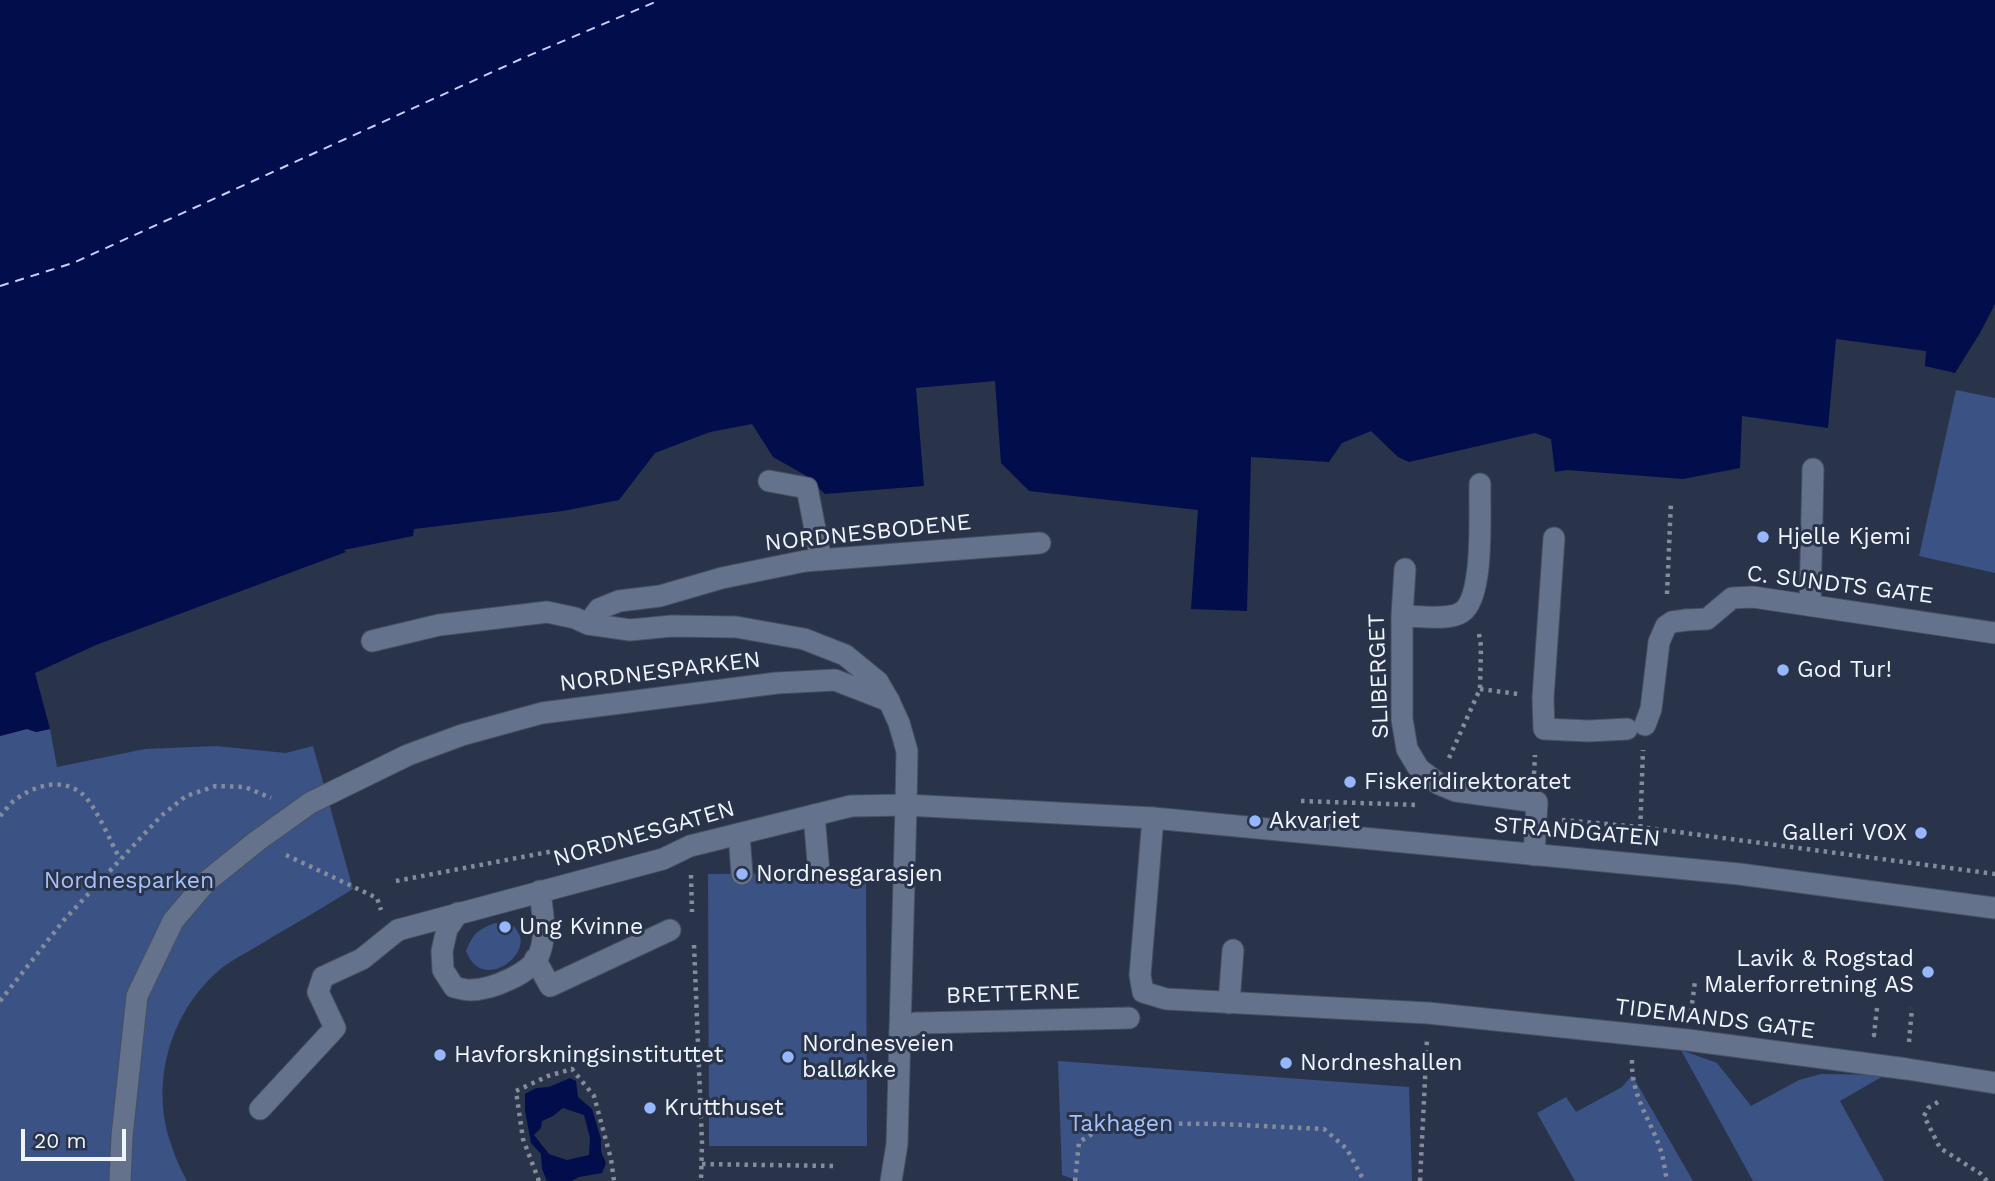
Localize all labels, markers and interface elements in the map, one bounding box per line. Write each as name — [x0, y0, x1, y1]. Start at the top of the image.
street label: NORDNESBODENE — [763, 508, 973, 558]
place label: Hjelle Kjemi — [1777, 523, 1911, 551]
marker: Hjelle Kjemi — [1755, 529, 1771, 545]
street label: C. SUNDTS GATE — [1745, 560, 1935, 610]
street label: SLIBERGET — [1363, 613, 1395, 739]
street label: NORDNESPARKEN — [558, 646, 762, 698]
place label: God Tur! — [1797, 656, 1892, 684]
marker: God Tur! — [1775, 662, 1791, 678]
place label: Fiskeridirektoratet — [1364, 768, 1571, 796]
marker: Fiskeridirektoratet — [1342, 774, 1358, 790]
street label: NORDNESGATEN — [550, 795, 738, 873]
place label: Akvariet — [1269, 807, 1360, 835]
street label: STRANDGATEN — [1493, 811, 1661, 853]
marker: Akvariet — [1247, 813, 1263, 829]
place label: Galleri VOX — [1782, 819, 1907, 847]
marker: Galleri VOX — [1913, 825, 1929, 841]
place label: Nordnesgarasjen — [756, 860, 943, 888]
marker: Nordnesgarasjen — [734, 866, 750, 882]
park label: Nordnesparken — [44, 867, 214, 895]
place label: Ung Kvinne — [519, 913, 643, 941]
marker: Ung Kvinne — [497, 919, 513, 935]
place label: Lavik & Rogstad Malerforretning AS — [1704, 945, 1914, 999]
marker: Lavik & Rogstad Malerforretning AS — [1920, 964, 1936, 980]
street label: BRETTERNE — [945, 978, 1081, 1010]
street label: TIDEMANDS GATE — [1613, 993, 1817, 1045]
place label: Nordnesveien balløkke — [802, 1030, 954, 1084]
place label: Havforskningsinstituttet — [454, 1041, 723, 1069]
marker: Havforskningsinstituttet — [432, 1047, 448, 1063]
marker: Nordnesveien balløkke — [780, 1049, 796, 1065]
place label: Nordneshallen — [1300, 1049, 1462, 1077]
marker: Nordneshallen — [1278, 1055, 1294, 1071]
place label: Krutthuset — [664, 1094, 784, 1122]
marker: Krutthuset — [642, 1100, 658, 1116]
park label: Takhagen — [1069, 1110, 1173, 1138]
scale bar — [24, 1114, 130, 1158]
text: 20 m — [34, 1128, 86, 1153]

